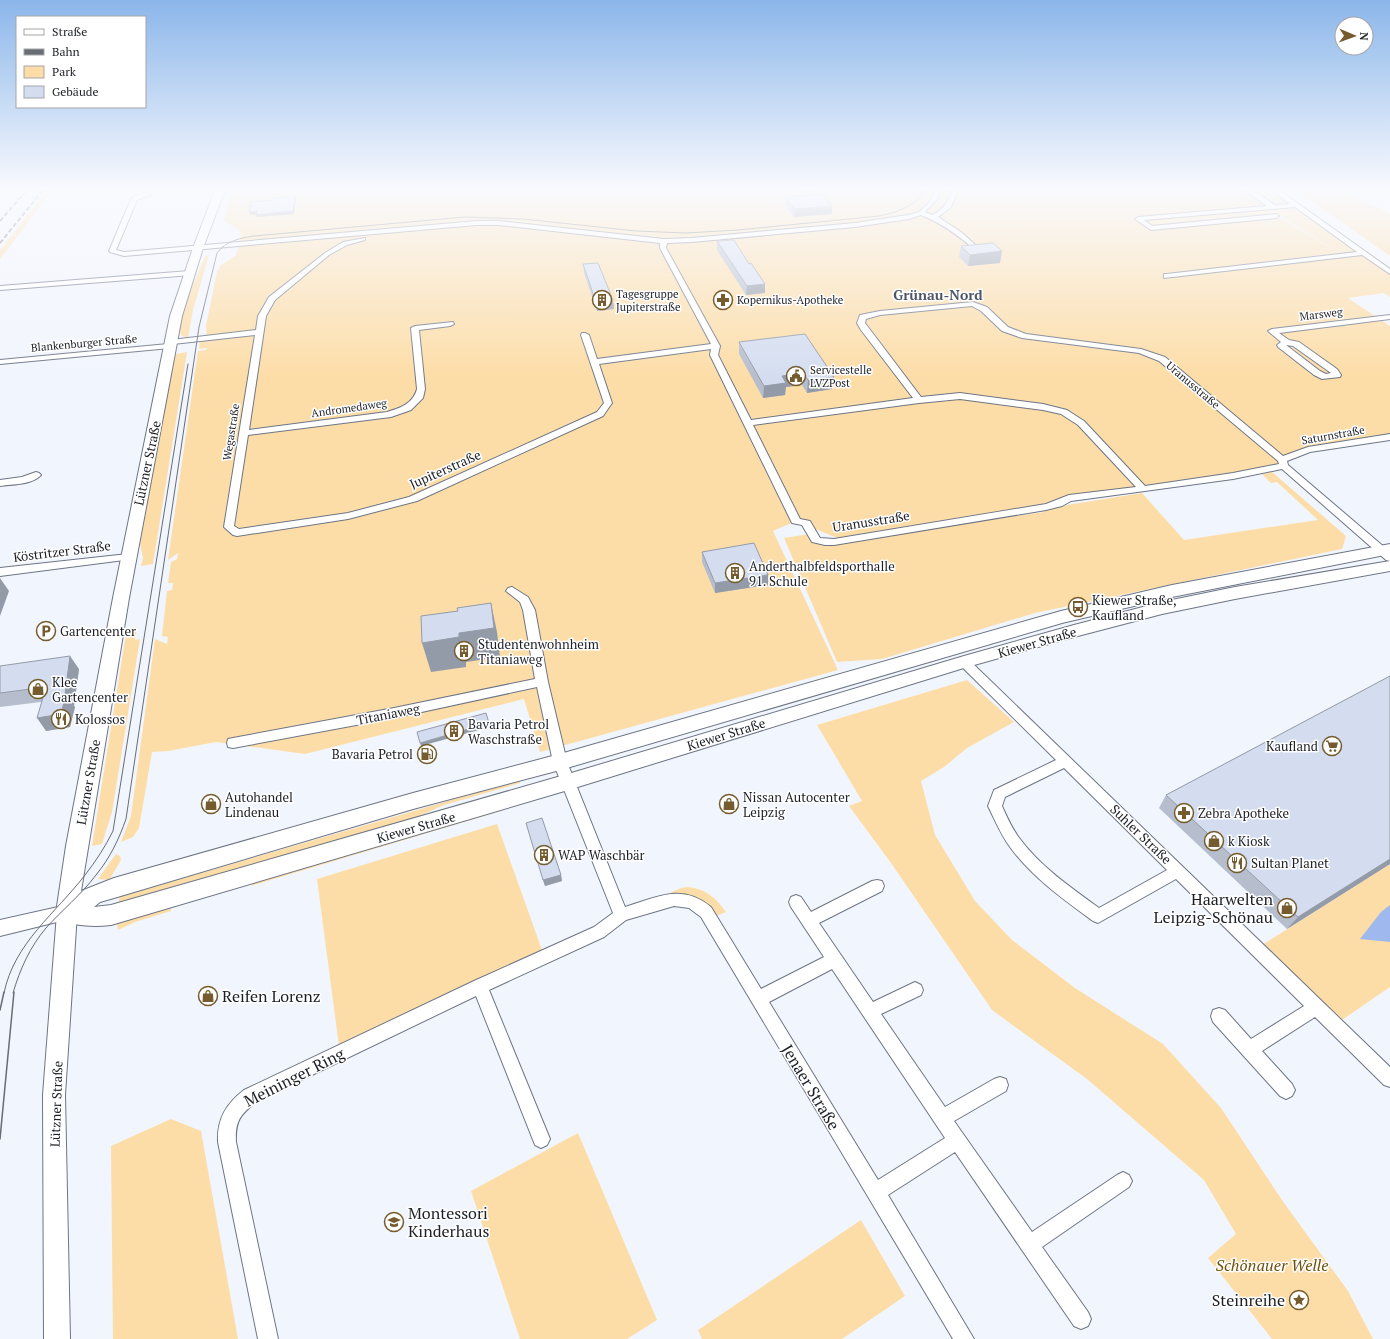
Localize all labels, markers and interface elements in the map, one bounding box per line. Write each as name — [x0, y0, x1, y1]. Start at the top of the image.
legend — [16, 16, 146, 108]
north arrow — [1334, 16, 1374, 56]
text: Straße — [52, 24, 87, 39]
text: N — [1357, 32, 1371, 41]
text: Bahn — [52, 44, 80, 59]
text: Park — [52, 64, 77, 79]
text: Gebäude — [52, 84, 98, 99]
district label: Grünau-Nord — [893, 285, 983, 304]
place label: Tagesgruppe Jupiterstraße — [616, 287, 681, 314]
building icon: Tagesgruppe Jupiterstraße — [591, 289, 613, 311]
pharmacy icon: Kopernikus-Apotheke — [712, 289, 734, 311]
place label: Kopernikus-Apotheke — [737, 293, 844, 307]
street label: Marsweg — [1299, 304, 1344, 324]
street label: Blankenburger Straße — [30, 331, 138, 355]
street label: Uranusstraße — [1163, 358, 1223, 412]
place label: Servicestelle LVZPost — [810, 363, 872, 390]
public building icon: Servicestelle LVZPost — [785, 365, 807, 387]
street label: Andromedaweg — [310, 396, 388, 420]
street label: Wegastraße — [220, 402, 242, 462]
street label: Lützner Straße — [129, 419, 165, 507]
street label: Saturnstraße — [1300, 422, 1366, 447]
street label: Jupiterstraße — [406, 445, 484, 493]
street label: Uranusstraße — [831, 506, 911, 536]
street label: Köstritzer Straße — [12, 536, 112, 566]
place label: Anderthalbfeldsporthalle 91. Schule — [749, 557, 895, 590]
building icon: Anderthalbfeldsporthalle 91. Schule — [724, 562, 746, 584]
place label: Kiewer Straße, Kaufland — [1092, 591, 1177, 624]
bus stop icon: Kiewer Straße, Kaufland — [1067, 596, 1089, 618]
parking icon: Gartencenter — [35, 620, 57, 642]
place label: Gartencenter — [60, 622, 136, 640]
street label: Kiewer Straße — [996, 622, 1078, 662]
place label: Studentenwohnheim Titaniaweg — [478, 635, 599, 668]
building icon: Studentenwohnheim Titaniaweg — [453, 640, 475, 662]
place label: Klee Gartencenter — [52, 673, 128, 706]
shop icon: Klee Gartencenter — [27, 678, 49, 700]
street label: Titaniaweg — [355, 699, 421, 729]
restaurant icon: Kolossos — [50, 708, 72, 730]
place label: Kolossos — [75, 710, 125, 728]
street label: Kiewer Straße — [685, 714, 767, 754]
place label: Bavaria Petrol Waschstraße — [468, 715, 549, 748]
building icon: Bavaria Petrol Waschstraße — [443, 720, 465, 742]
supermarket icon: Kaufland — [1321, 735, 1343, 757]
place label: Kaufland — [1266, 737, 1318, 755]
street label: Lützner Straße — [72, 738, 104, 826]
fuel station icon: Bavaria Petrol — [416, 743, 438, 765]
place label: Bavaria Petrol — [332, 745, 413, 763]
place label: Autohandel Lindenau — [225, 788, 293, 821]
place label: Nissan Autocenter Leipzig — [743, 788, 850, 821]
shop icon: Autohandel Lindenau — [200, 793, 222, 815]
shop icon: Nissan Autocenter Leipzig — [718, 793, 740, 815]
street label: Suhler Straße — [1106, 800, 1176, 868]
pharmacy icon: Zebra Apotheke — [1173, 802, 1195, 824]
place label: Zebra Apotheke — [1198, 804, 1289, 822]
street label: Kiewer Straße — [375, 807, 457, 847]
shop icon: k Kiosk — [1203, 830, 1225, 852]
place label: k Kiosk — [1228, 832, 1270, 850]
building icon: WAP Waschbär — [533, 844, 555, 866]
place label: WAP Waschbär — [558, 846, 645, 864]
restaurant icon: Sultan Planet — [1226, 852, 1248, 874]
place label: Sultan Planet — [1251, 854, 1329, 872]
place label: Haarwelten Leipzig-Schönau — [1154, 888, 1273, 928]
shop icon: Haarwelten Leipzig-Schönau — [1276, 897, 1298, 919]
shop icon: Reifen Lorenz — [197, 985, 219, 1007]
place label: Reifen Lorenz — [222, 985, 321, 1007]
street label: Jenaer Straße — [777, 1040, 845, 1134]
street label: Meininger Ring — [240, 1042, 349, 1112]
street label: Lützner Straße — [45, 1061, 67, 1147]
place label: Montessori Kinderhaus — [408, 1202, 489, 1242]
school or university icon: Montessori Kinderhaus — [383, 1211, 405, 1233]
park label: Schönauer Welle — [1215, 1254, 1329, 1276]
place label: Steinreihe — [1212, 1289, 1285, 1311]
place icon: Steinreihe — [1288, 1289, 1310, 1311]

